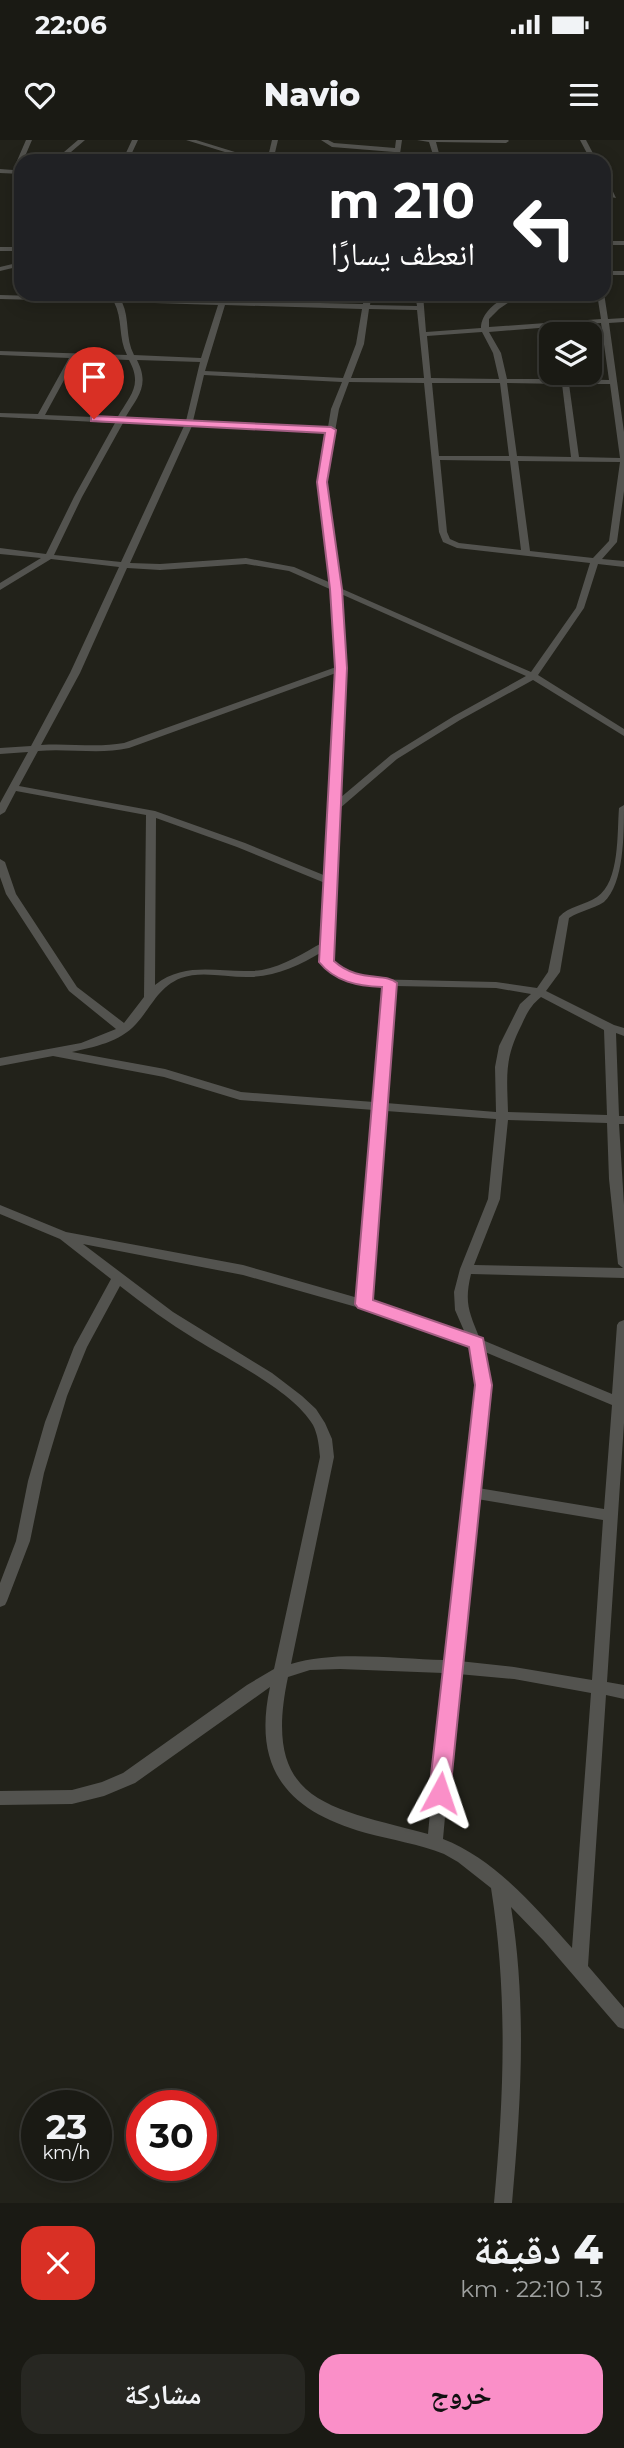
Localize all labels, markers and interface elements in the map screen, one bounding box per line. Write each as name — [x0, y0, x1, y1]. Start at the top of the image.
text: 22:06 — [35, 9, 107, 41]
text: Navio — [264, 75, 360, 114]
icon: heart — [21, 76, 59, 114]
icon: menu — [565, 76, 603, 114]
text: 210 m — [328, 171, 475, 230]
icon: left — [499, 182, 590, 273]
text: انعطف يسارًا — [330, 234, 475, 273]
map controls — [539, 322, 602, 385]
button: layers — [539, 322, 602, 385]
pin — [64, 347, 124, 419]
icon: arrive — [75, 358, 113, 396]
position arrow — [403, 1756, 477, 1830]
speed limit sign: 30 — [126, 2090, 217, 2181]
text: 23 — [46, 2105, 87, 2148]
text: km/h — [42, 2142, 91, 2164]
text: 4 دقيقة — [473, 2223, 603, 2275]
button: close — [21, 2226, 95, 2300]
text: 1.3 km · 22:10 — [460, 2275, 603, 2303]
button: مشاركة — [21, 2354, 305, 2434]
button: خروج — [319, 2354, 603, 2434]

